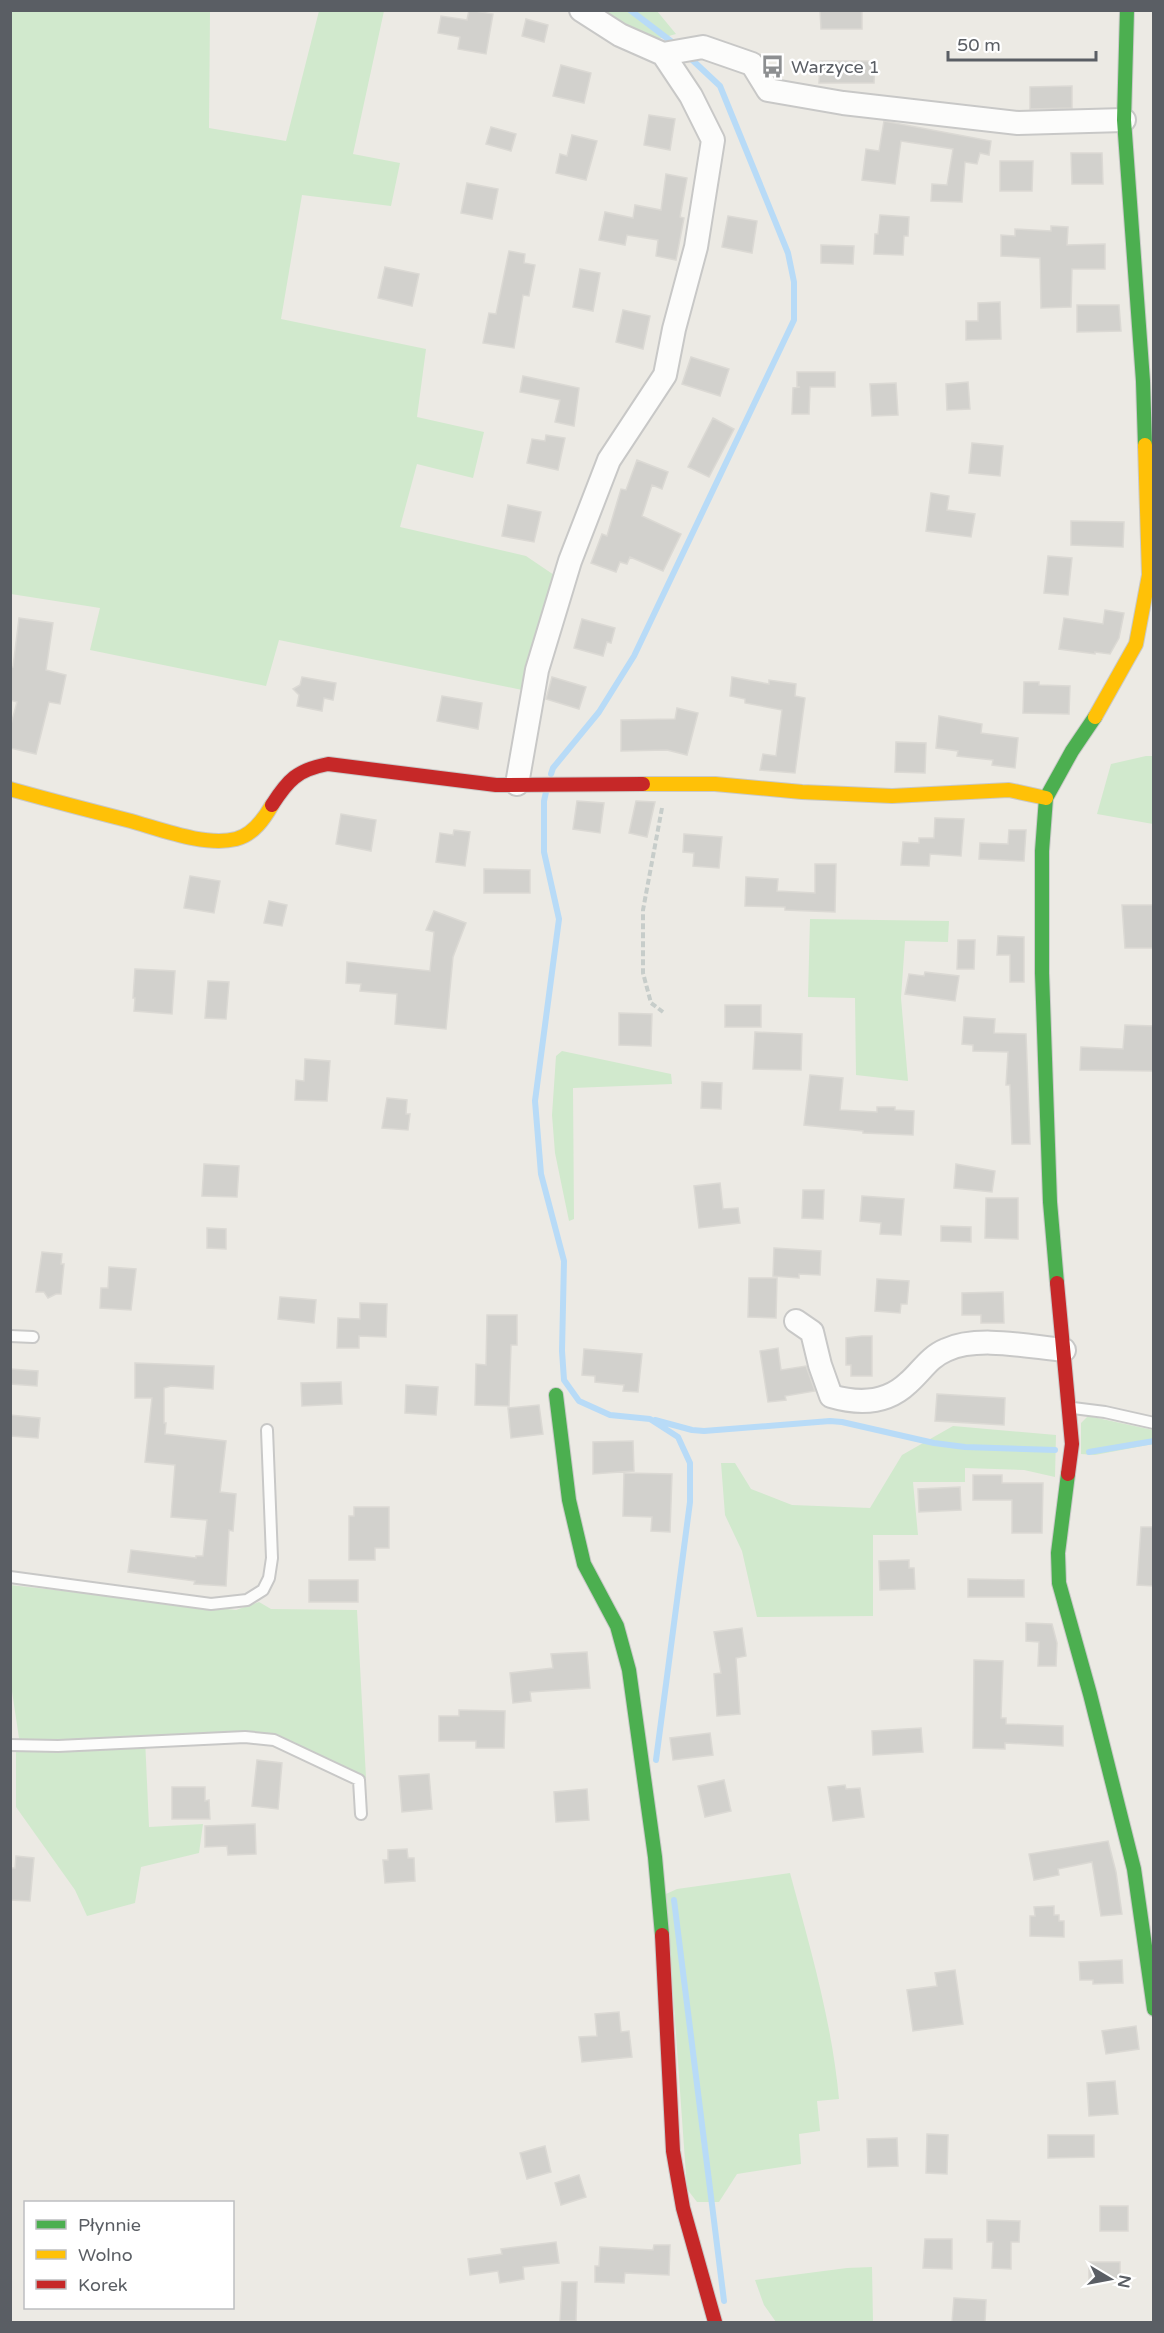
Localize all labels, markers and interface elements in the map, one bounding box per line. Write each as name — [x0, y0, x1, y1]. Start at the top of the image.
scale bar — [948, 24, 1096, 62]
text: 50 m — [957, 34, 1001, 56]
bus stop icon: Warzyce 1 — [760, 54, 786, 80]
place label: Warzyce 1 — [791, 56, 880, 78]
legend — [24, 2201, 234, 2309]
text: Płynnie — [78, 2214, 141, 2236]
text: Wolno — [78, 2244, 133, 2266]
north arrow — [1080, 2249, 1140, 2309]
text: N — [1113, 2273, 1135, 2289]
text: Korek — [78, 2274, 128, 2296]

